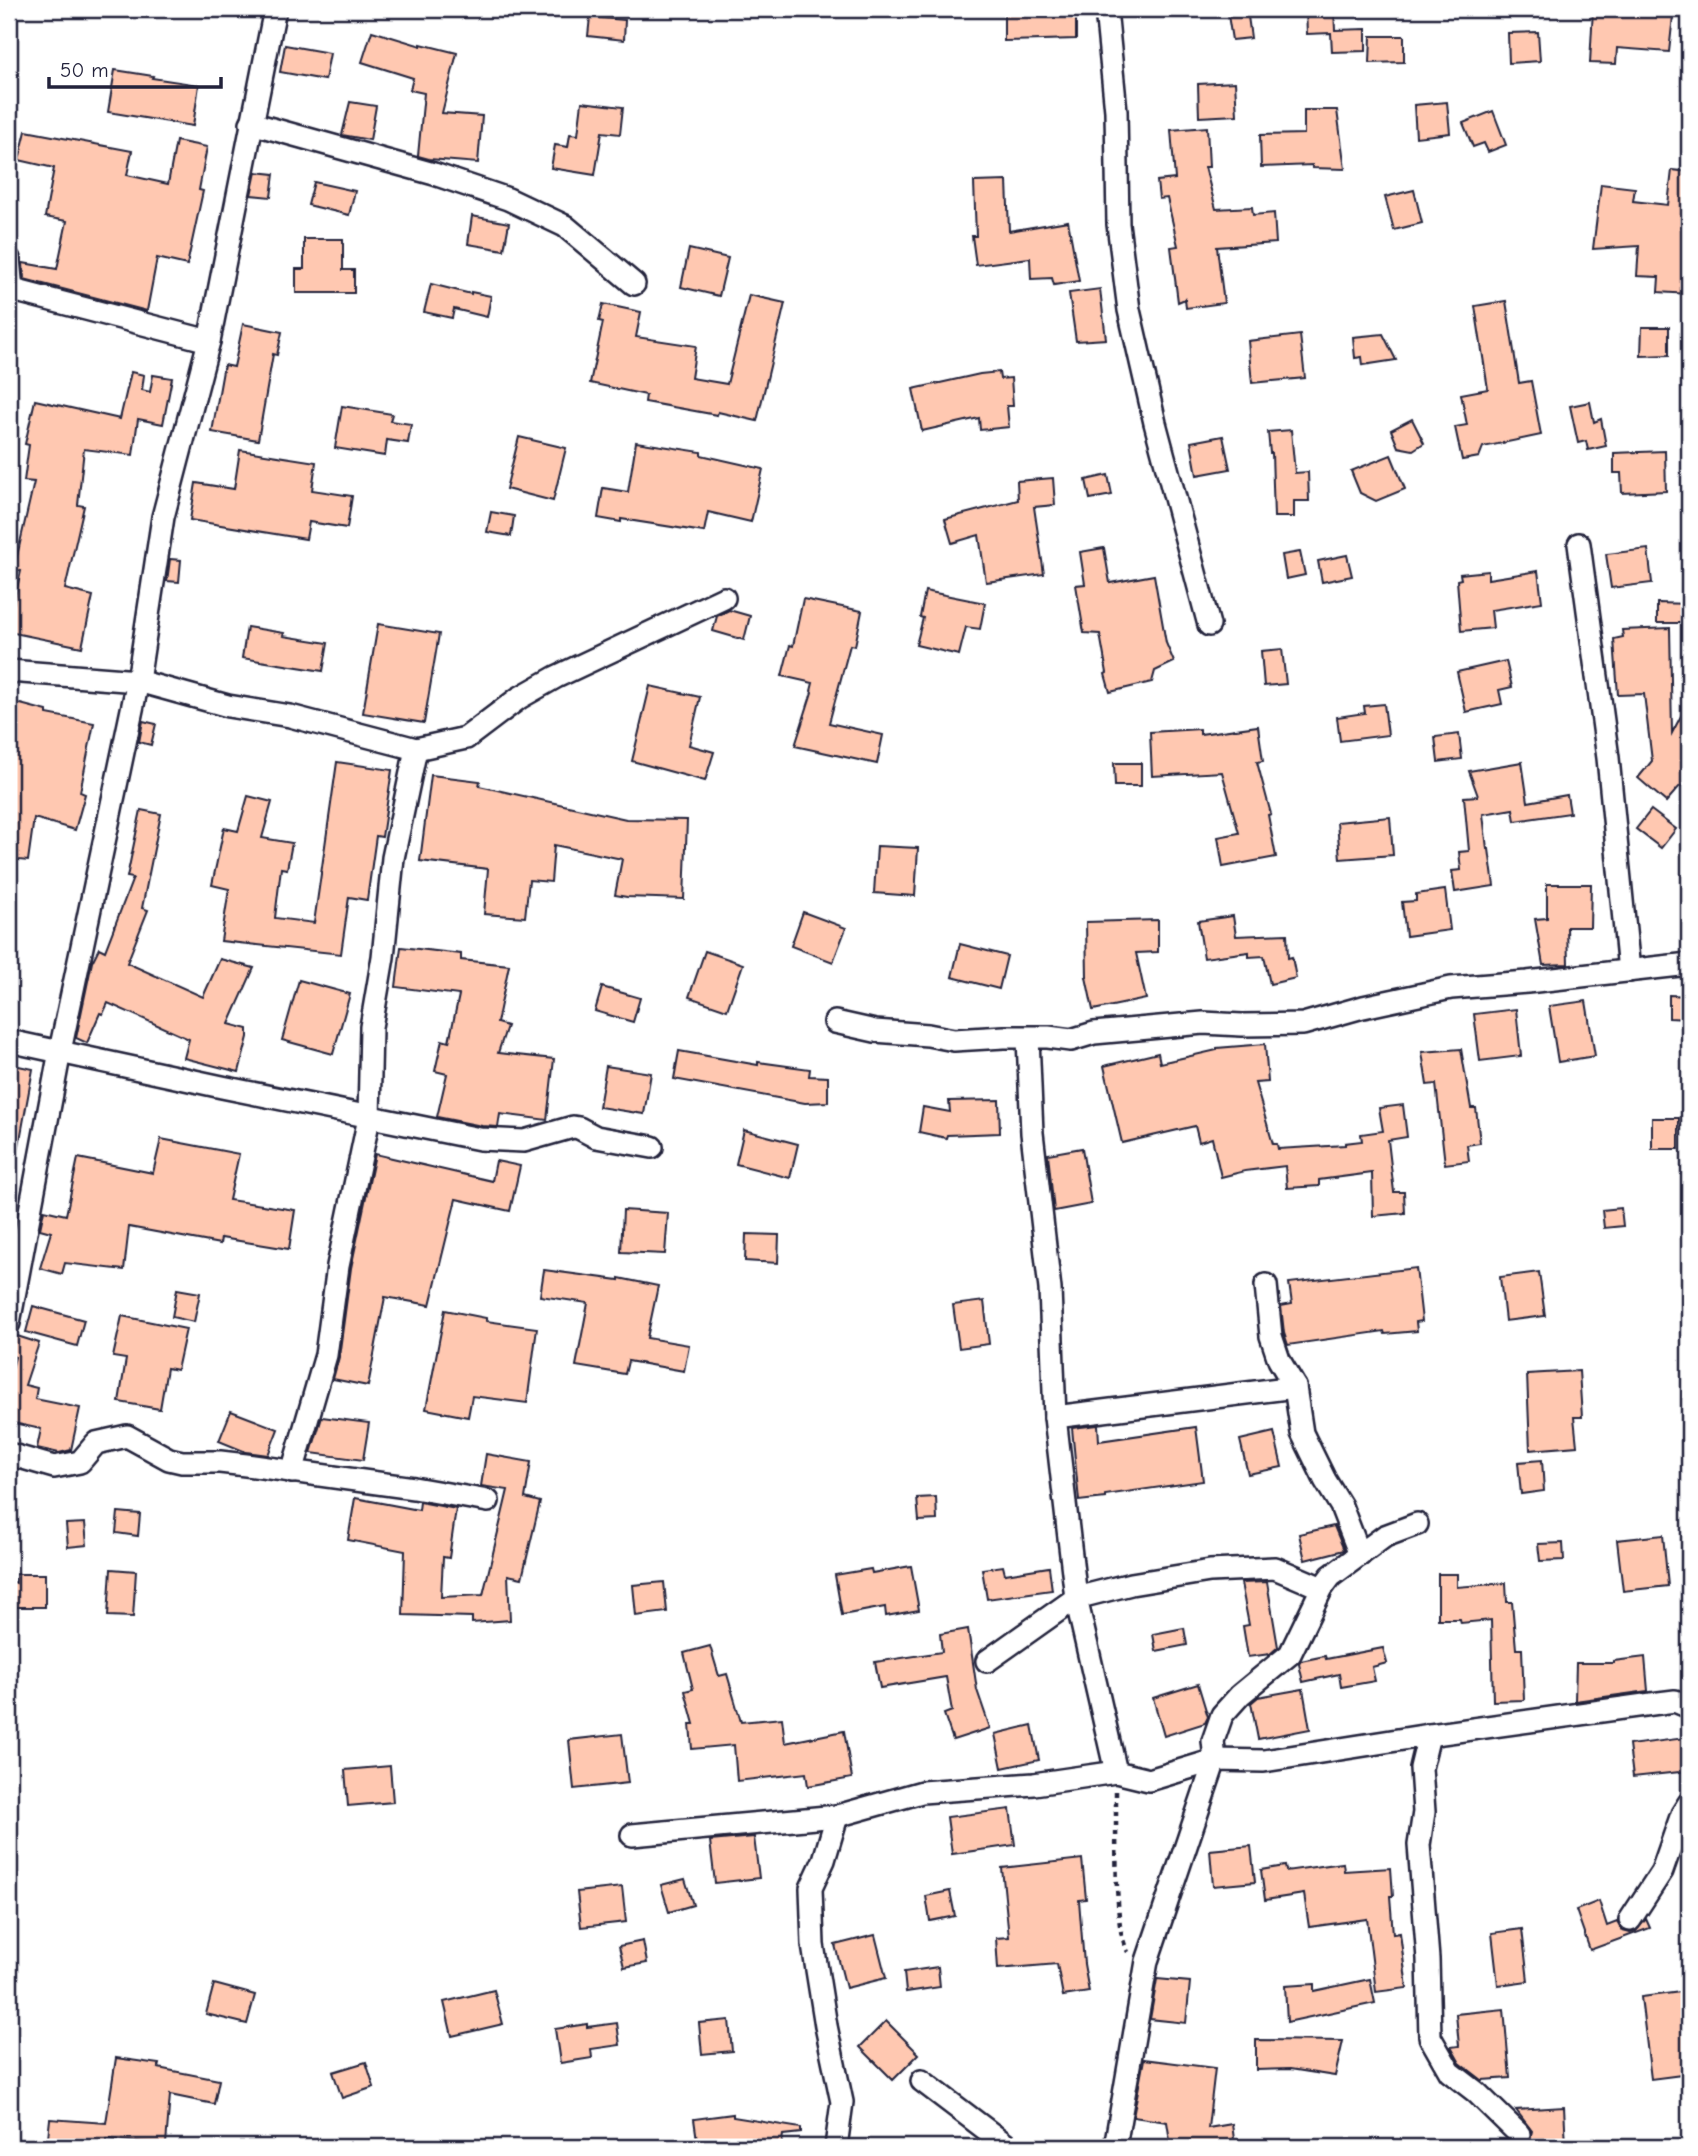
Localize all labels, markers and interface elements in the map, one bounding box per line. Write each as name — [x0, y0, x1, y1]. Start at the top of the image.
scale bar — [49, 46, 220, 90]
text: 50 m — [60, 58, 109, 82]

